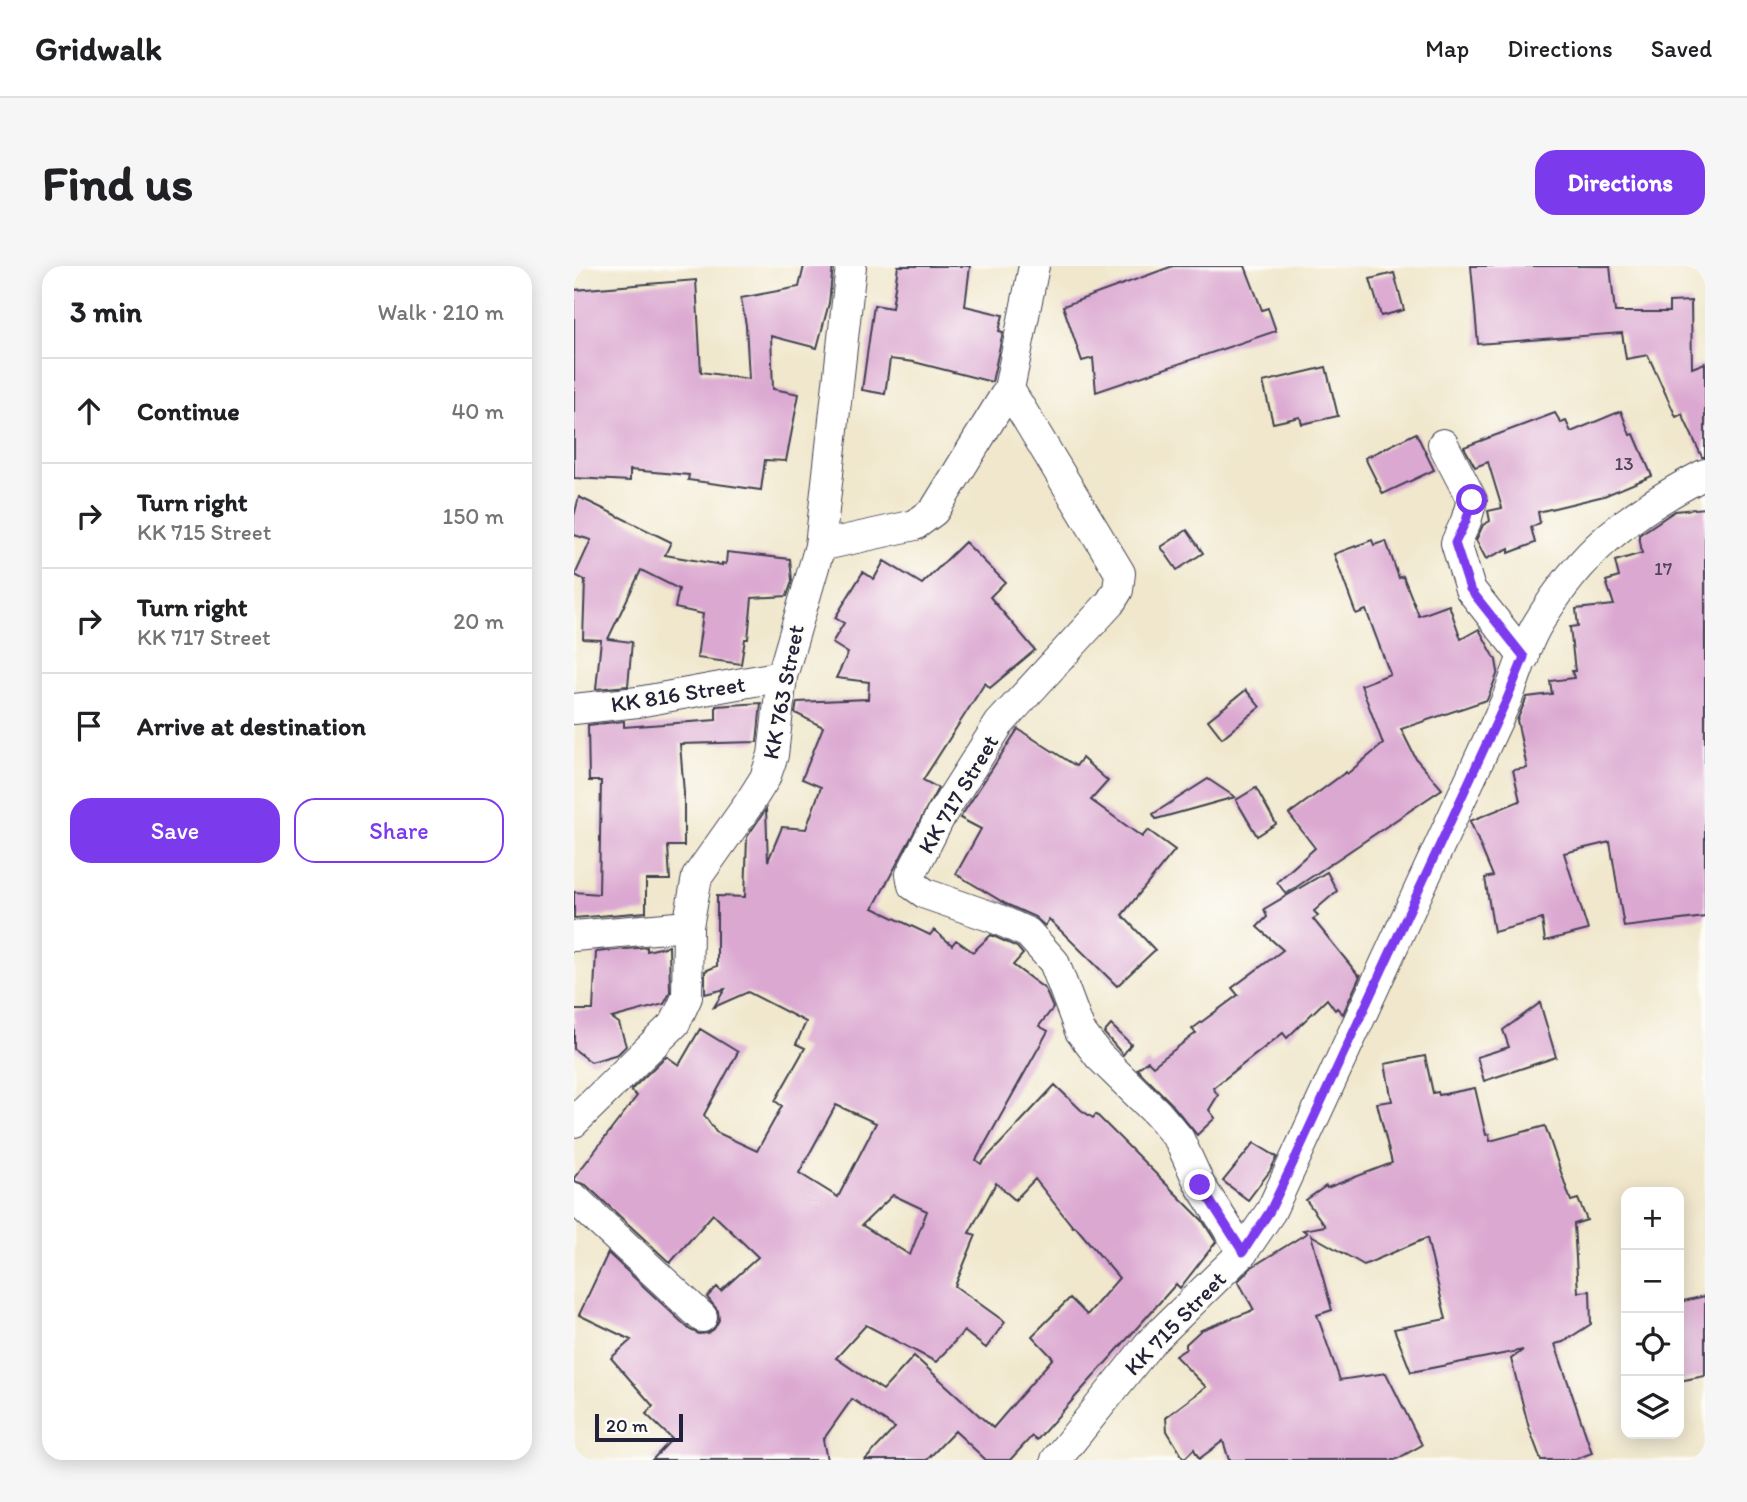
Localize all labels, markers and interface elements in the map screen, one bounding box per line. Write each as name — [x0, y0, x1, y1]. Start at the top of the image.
text: Gridwalk — [35, 29, 162, 68]
text: Map — [1425, 34, 1469, 63]
text: Directions — [1507, 34, 1613, 63]
text: Saved — [1651, 34, 1712, 63]
button: Directions — [1535, 150, 1705, 215]
text: Find us — [42, 153, 193, 212]
text: 3 min — [70, 293, 142, 330]
text: Walk · 210 m — [378, 298, 504, 326]
icon: ahead — [70, 392, 108, 430]
text: Continue — [137, 395, 240, 427]
text: 40 m — [451, 397, 504, 425]
house number: 13 — [1614, 452, 1634, 475]
route start — [1456, 484, 1487, 515]
text: Turn right — [137, 486, 248, 518]
icon: right — [70, 497, 108, 535]
text: 150 m — [443, 502, 504, 530]
text: KK 715 Street — [137, 518, 271, 546]
house number: 17 — [1654, 557, 1672, 580]
text: Turn right — [137, 591, 248, 623]
icon: right — [70, 602, 108, 640]
text: 20 m — [453, 607, 504, 635]
street label: KK 763 Street — [756, 622, 810, 762]
text: KK 717 Street — [137, 623, 271, 651]
street label: KK 816 Street — [609, 670, 748, 718]
icon: arrive — [70, 707, 108, 745]
text: Arrive at destination — [137, 710, 366, 742]
street label: KK 717 Street — [912, 729, 1005, 859]
button: Save — [70, 798, 280, 863]
button: Share — [294, 798, 504, 863]
route end — [1184, 1169, 1215, 1200]
map controls — [1621, 1187, 1684, 1439]
button: + — [1621, 1187, 1684, 1250]
button: − — [1621, 1250, 1684, 1313]
street label: KK 715 Street — [1118, 1265, 1232, 1381]
button: locate — [1621, 1313, 1684, 1376]
button: layers — [1621, 1376, 1684, 1439]
scale bar — [595, 1411, 682, 1443]
text: 20 m — [606, 1414, 648, 1437]

